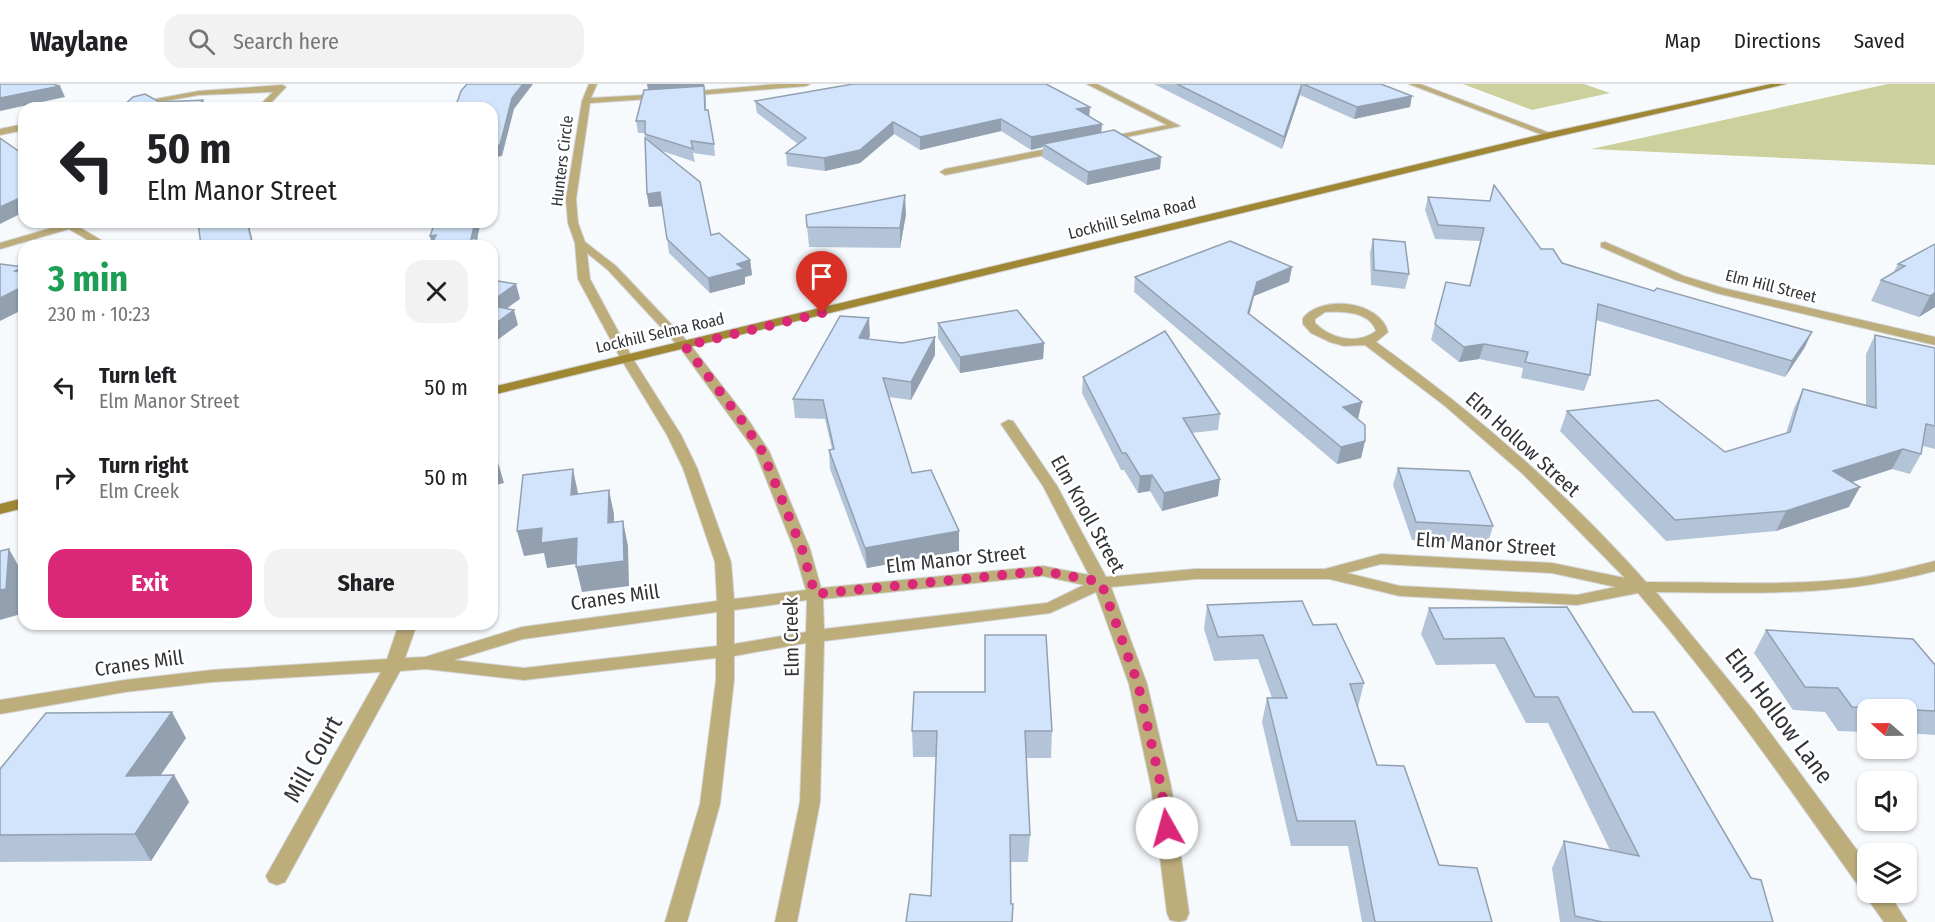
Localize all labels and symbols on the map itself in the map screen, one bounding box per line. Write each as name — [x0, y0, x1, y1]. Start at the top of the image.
street label: Hunters Circle — [547, 114, 577, 208]
street label: Lockhill Selma Road — [1066, 193, 1198, 243]
pin — [796, 251, 847, 313]
street label: Elm Hill Street — [1724, 266, 1819, 307]
street label: Lockhill Selma Road — [594, 309, 726, 357]
street label: Elm Hollow Street — [1461, 387, 1585, 502]
street label: Elm Knoll Street — [1046, 451, 1130, 577]
street label: Elm Manor Street — [1415, 527, 1557, 561]
street label: Elm Manor Street — [885, 540, 1028, 578]
street label: Cranes Mill — [569, 579, 661, 615]
street label: Elm Creek — [778, 596, 804, 677]
street label: Elm Hollow Lane — [1719, 643, 1839, 789]
street label: Cranes Mill — [93, 645, 185, 681]
north arrow — [1857, 699, 1917, 759]
street label: Mill Court — [278, 711, 348, 807]
position arrow — [1135, 796, 1199, 860]

